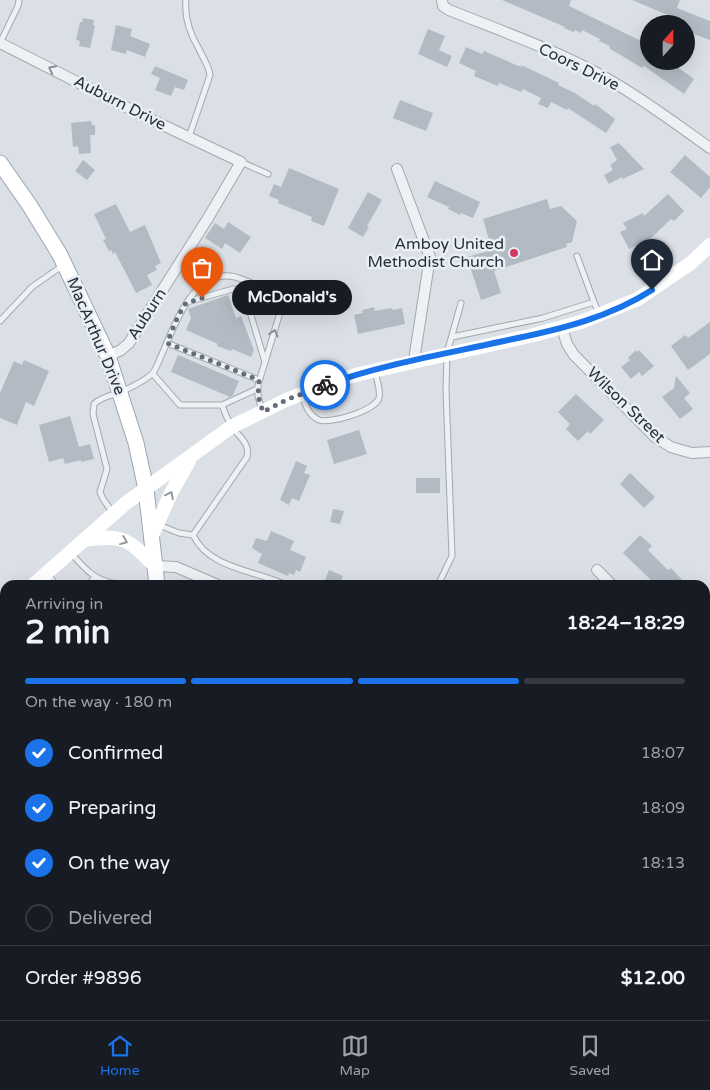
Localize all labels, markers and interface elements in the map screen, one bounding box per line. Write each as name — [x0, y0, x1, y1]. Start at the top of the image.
north arrow — [640, 15, 695, 70]
map controls — [640, 15, 695, 70]
street label: Coors Drive — [535, 39, 623, 95]
one-way arrow — [48, 65, 57, 75]
street label: Auburn Drive — [71, 71, 169, 135]
place label: Amboy United Methodist Church — [367, 234, 504, 272]
pin — [631, 239, 673, 290]
icon: home — [638, 246, 666, 274]
pin — [181, 247, 223, 298]
marker: Amboy United Methodist Church — [508, 247, 520, 259]
icon: bag — [188, 254, 216, 282]
street label: MacArthur Drive — [62, 274, 130, 398]
callout: McDonald's — [232, 280, 352, 316]
street label: Auburn — [123, 285, 171, 343]
text: McDonald's — [247, 287, 337, 307]
one-way arrow — [268, 330, 278, 338]
courier — [300, 360, 350, 410]
street label: Wilson Street — [583, 363, 669, 447]
icon: bike — [311, 371, 339, 399]
one-way arrow — [164, 491, 174, 500]
one-way arrow — [119, 534, 128, 545]
text: Arriving in — [25, 594, 103, 614]
text: 18:24–18:29 — [566, 612, 685, 634]
text: 2 min — [25, 614, 110, 652]
text: On the way · 180 m — [25, 692, 172, 712]
icon: check — [25, 739, 53, 767]
text: Confirmed — [68, 742, 163, 764]
text: 18:07 — [641, 743, 685, 763]
icon: check — [25, 794, 53, 822]
text: Preparing — [68, 797, 157, 819]
text: 18:09 — [641, 798, 685, 818]
icon: check — [25, 849, 53, 877]
text: On the way — [68, 852, 170, 874]
text: 18:13 — [641, 853, 685, 873]
text: Delivered — [68, 907, 153, 929]
text: Order #9896 — [25, 967, 142, 989]
text: $12.00 — [621, 967, 685, 989]
tab: Home — [100, 1032, 140, 1079]
tab: Map — [339, 1032, 370, 1079]
tab: Saved — [570, 1032, 610, 1079]

